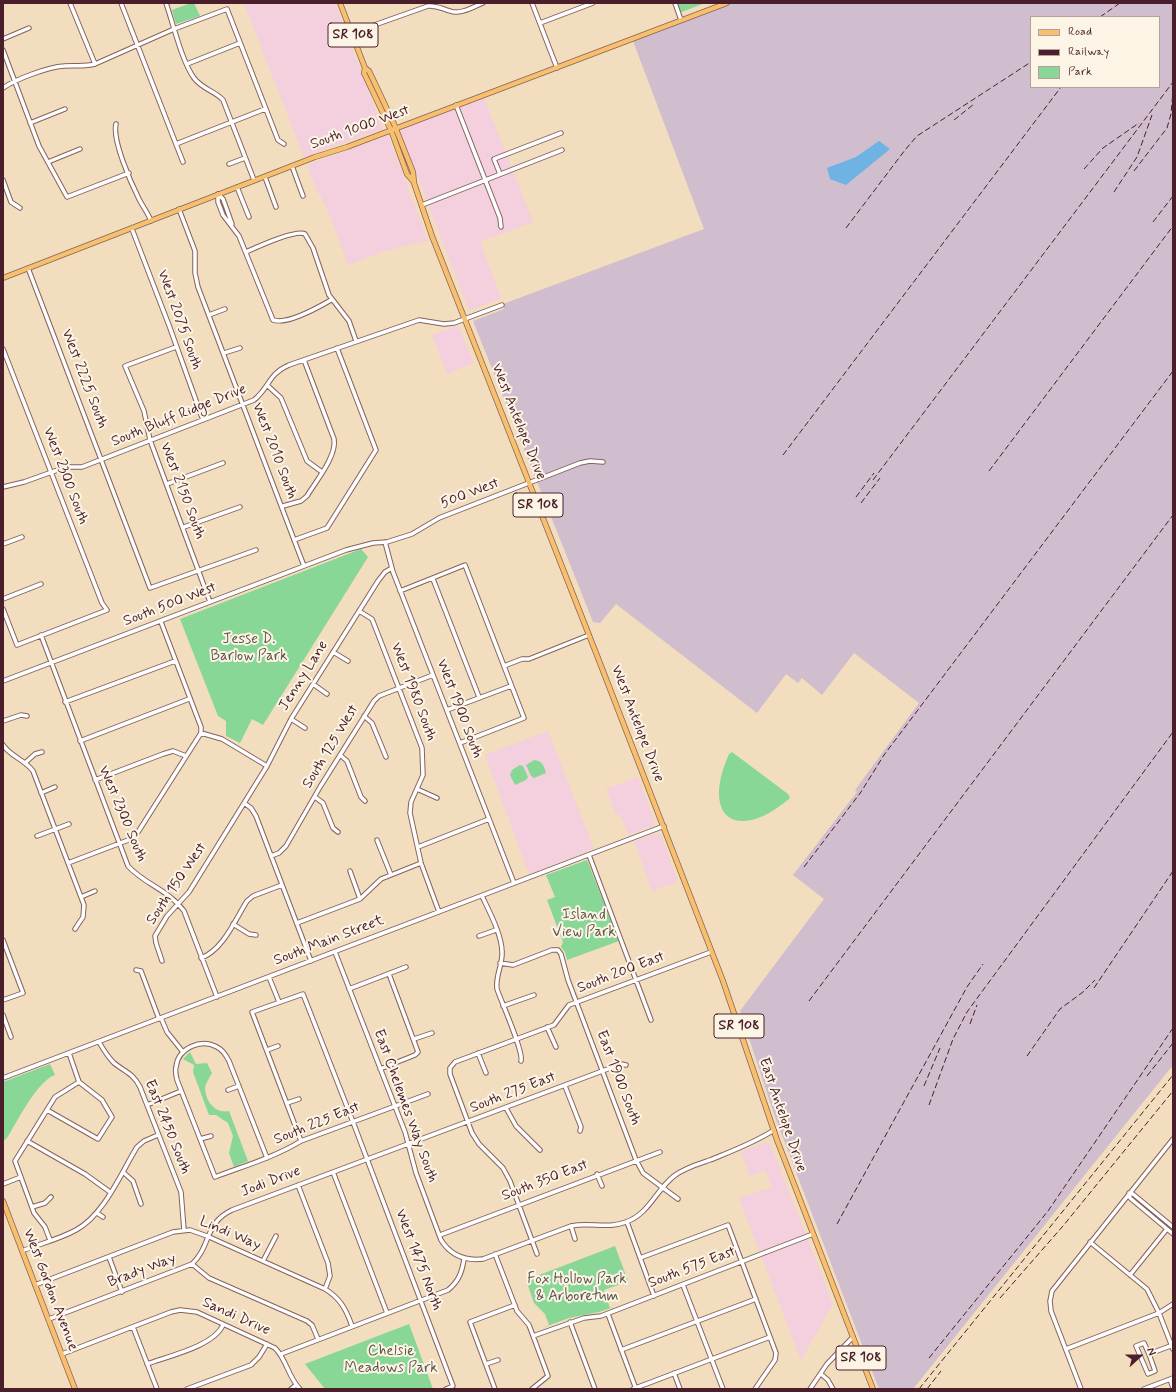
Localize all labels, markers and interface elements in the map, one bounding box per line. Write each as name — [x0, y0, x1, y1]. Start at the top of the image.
legend — [1030, 16, 1160, 88]
road number: SR 108 — [328, 23, 378, 47]
text: Road — [1068, 24, 1092, 40]
text: Railway — [1068, 44, 1109, 60]
text: Park — [1068, 64, 1092, 80]
street label: South 1000 West — [308, 102, 412, 154]
street label: West 2075 South — [153, 268, 205, 372]
street label: West 2225 South — [57, 327, 111, 431]
street label: West Antelope Drive — [486, 361, 550, 483]
street label: South Bluff Ridge Drive — [109, 381, 249, 451]
street label: West 2010 South — [247, 400, 301, 502]
street label: West 2300 South — [38, 425, 92, 527]
street label: West 2150 South — [155, 440, 209, 542]
street label: 500 West — [438, 475, 502, 513]
road number: SR 108 — [513, 493, 563, 517]
street label: South 500 West — [121, 579, 219, 631]
park label: Jesse D. Barlow Park — [211, 631, 287, 666]
street label: Jenny Lane — [275, 638, 333, 714]
street label: West 1980 South — [386, 640, 440, 744]
street label: West 1900 South — [432, 657, 486, 761]
street label: West Antelope Drive — [606, 663, 668, 785]
street label: South 125 West — [299, 702, 363, 792]
street label: West 2300 South — [94, 763, 150, 865]
street label: South 150 West — [143, 840, 211, 928]
park label: Island View Park — [552, 907, 616, 942]
street label: South Main Street — [271, 912, 387, 970]
street label: South 200 East — [575, 948, 667, 998]
road number: SR 108 — [714, 1014, 764, 1038]
street label: East Chelemes Way South — [369, 1027, 441, 1185]
street label: East 1900 South — [592, 1028, 644, 1128]
street label: East Antelope Drive — [754, 1056, 810, 1174]
street label: South 275 East — [468, 1068, 558, 1118]
street label: East 2450 South — [140, 1077, 194, 1177]
street label: South 225 East — [272, 1099, 362, 1149]
street label: South 350 East — [499, 1156, 591, 1206]
street label: Jodi Drive — [239, 1162, 303, 1202]
street label: West 1475 North — [390, 1207, 446, 1313]
street label: Lindi Way — [196, 1213, 264, 1255]
street label: West Gordon Avenue — [18, 1226, 82, 1354]
street label: South 575 East — [646, 1243, 738, 1293]
street label: Brady Way — [105, 1250, 179, 1292]
park label: Fox Hollow Park & Arboretum — [527, 1271, 627, 1306]
street label: Sandi Drive — [199, 1294, 273, 1340]
north arrow — [1120, 1336, 1160, 1376]
park label: Chelsie Meadows Park — [344, 1343, 438, 1378]
road number: SR 108 — [836, 1346, 886, 1370]
text: N — [1143, 1346, 1159, 1358]

